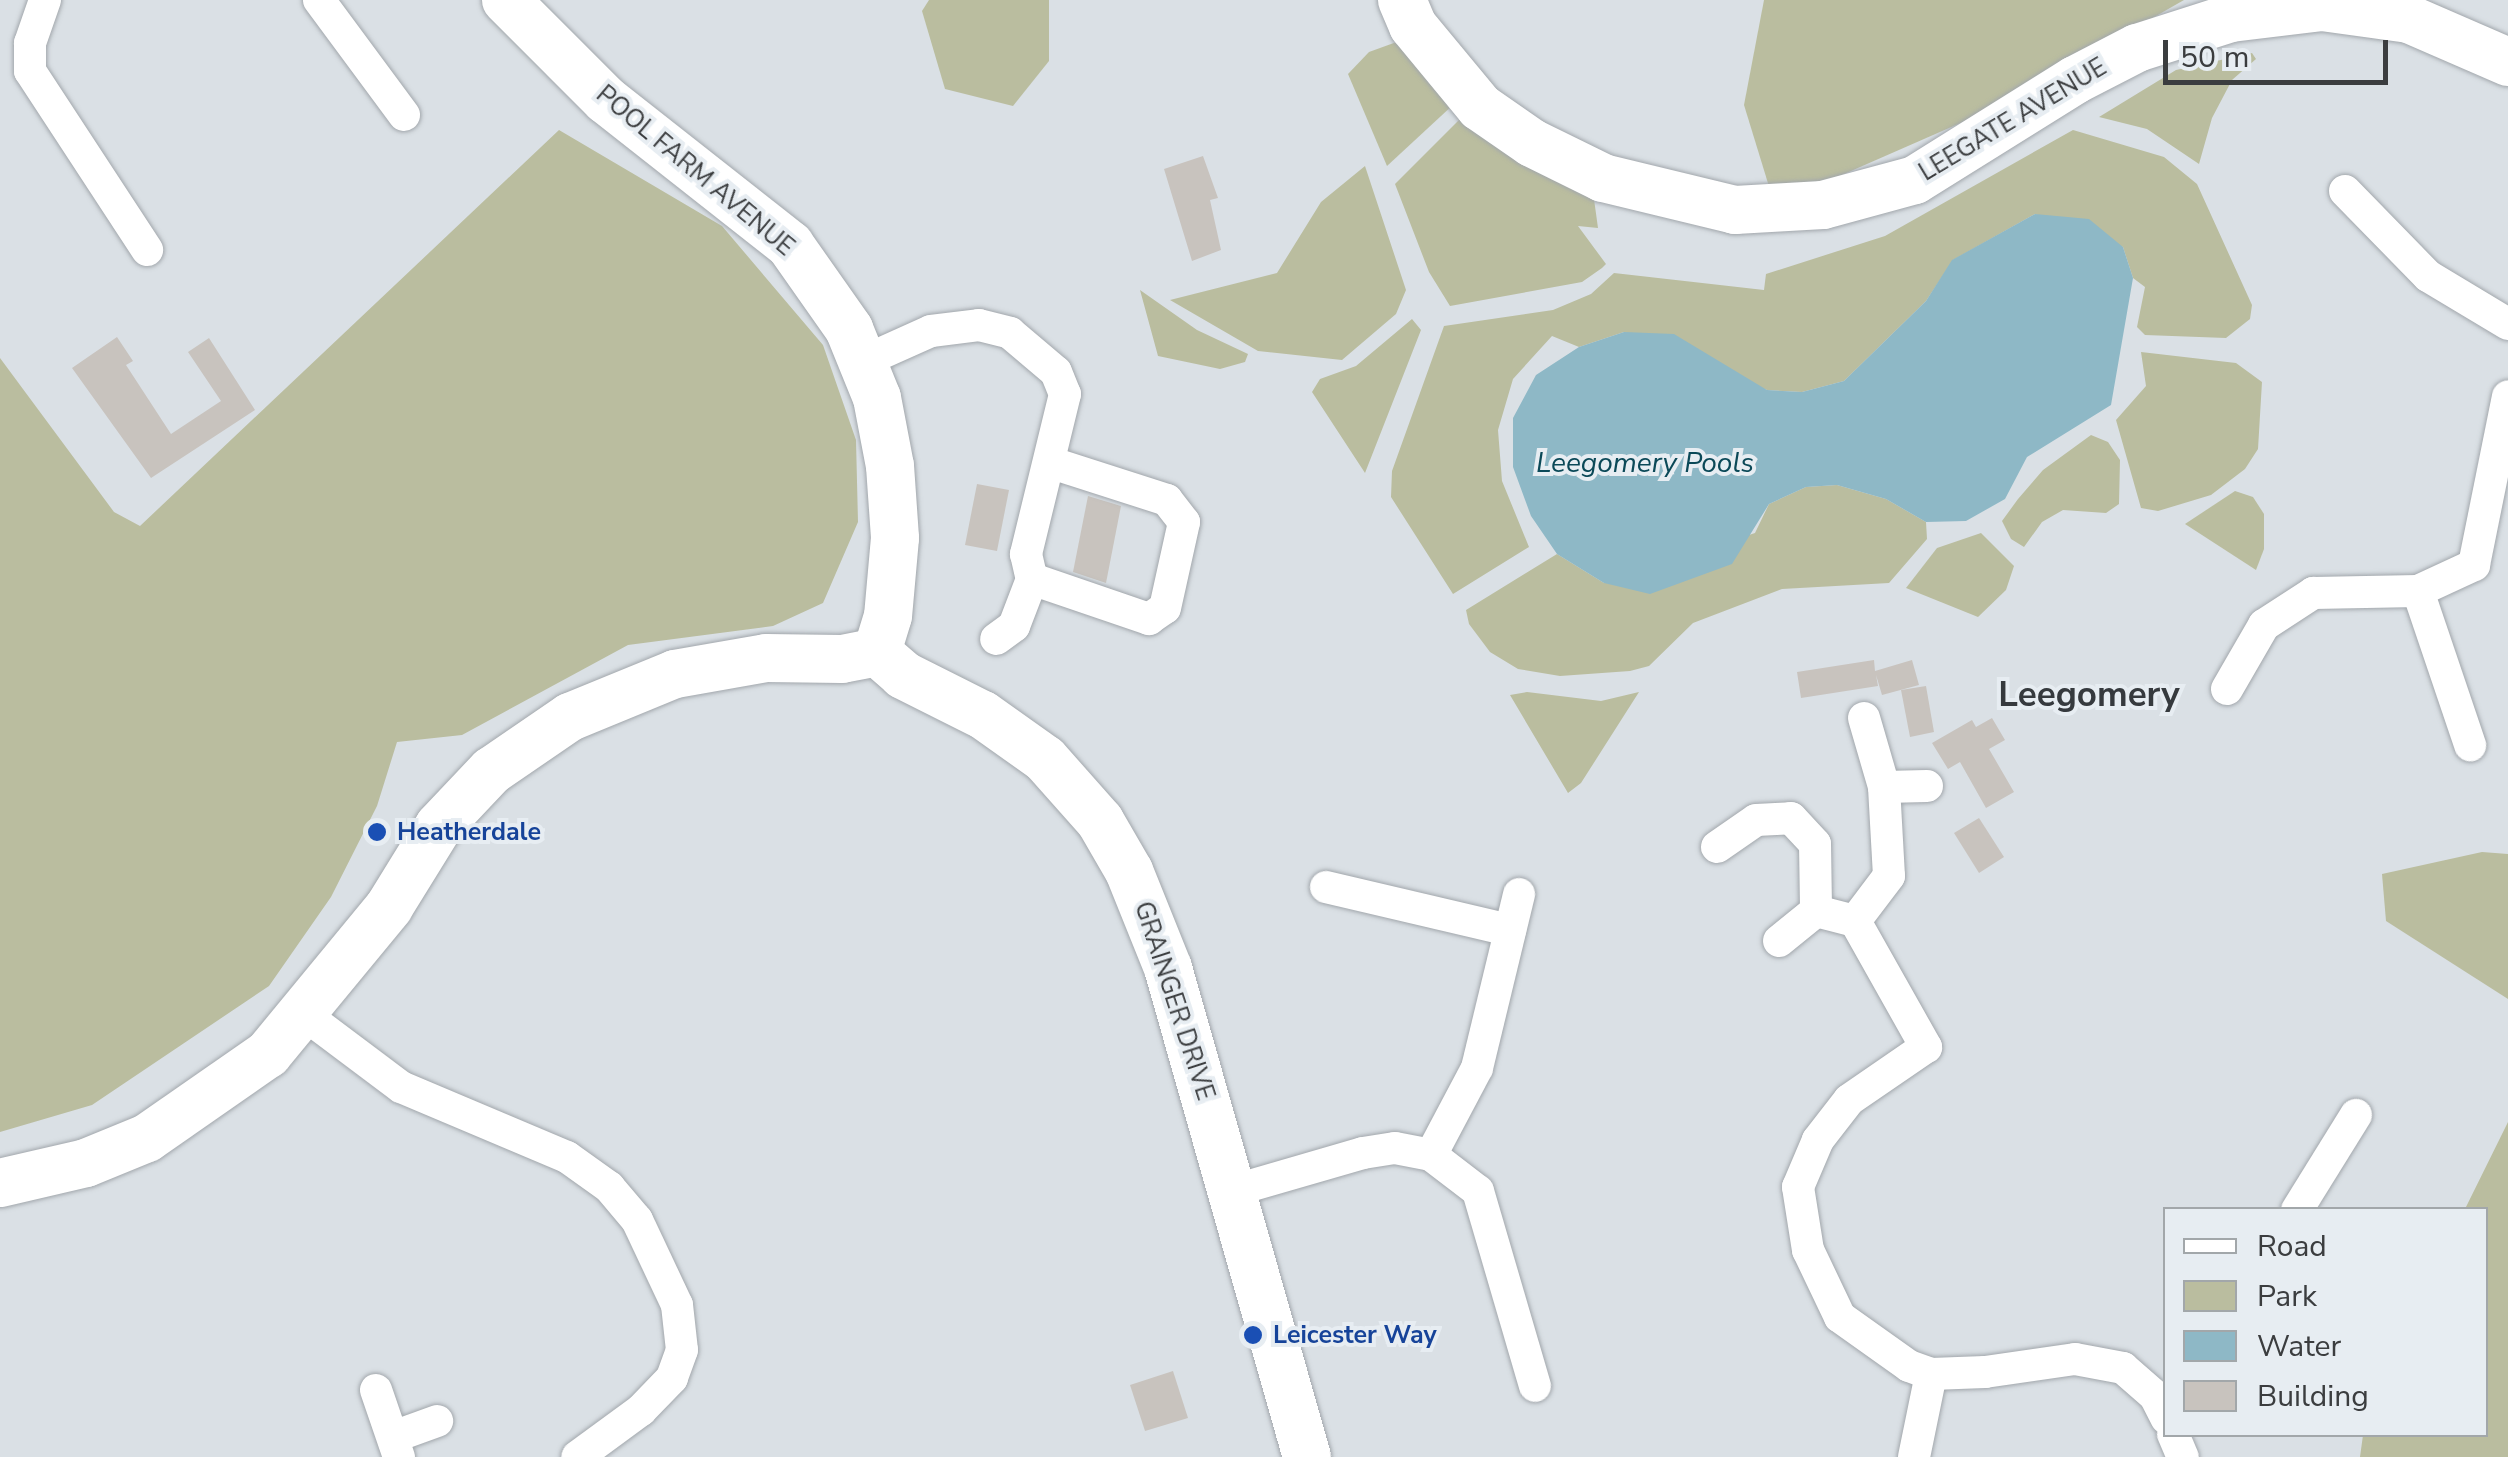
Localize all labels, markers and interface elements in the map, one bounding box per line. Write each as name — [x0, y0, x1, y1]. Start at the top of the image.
scale bar — [2168, 20, 2393, 82]
text: 50 m — [2180, 37, 2249, 78]
street label: LEEGATE AVENUE — [1914, 52, 2112, 188]
street label: POOL FARM AVENUE — [590, 80, 800, 262]
water label: Leegomery Pools — [1536, 446, 1754, 480]
district label: Leegomery — [1998, 674, 2180, 716]
place label: Heatherdale — [397, 817, 541, 847]
marker: Heatherdale — [366, 821, 388, 843]
street label: GRAINGER DRIVE — [1128, 898, 1220, 1104]
legend — [2163, 1207, 2488, 1437]
text: Road — [2257, 1226, 2327, 1267]
text: Park — [2257, 1276, 2317, 1317]
place label: Leicester Way — [1273, 1320, 1437, 1350]
marker: Leicester Way — [1242, 1324, 1264, 1346]
text: Water — [2257, 1326, 2341, 1367]
text: Building — [2257, 1376, 2369, 1417]

